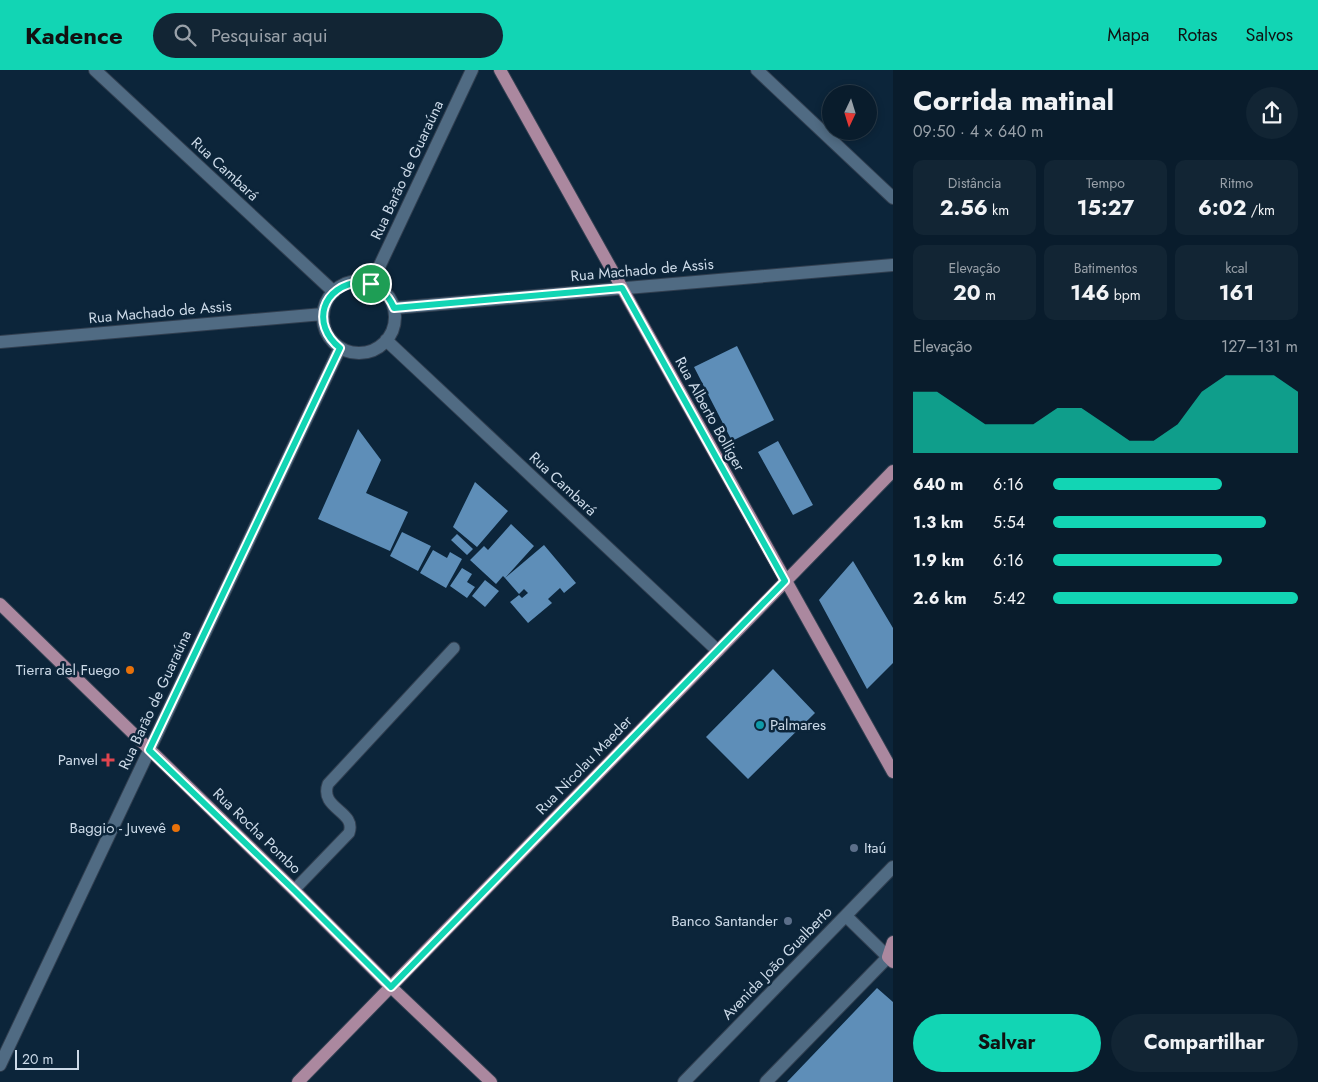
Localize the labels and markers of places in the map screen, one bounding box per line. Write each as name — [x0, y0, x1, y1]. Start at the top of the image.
pin — [350, 263, 392, 305]
place label: Tierra del Fuego — [16, 659, 120, 681]
marker: Tierra del Fuego — [124, 664, 136, 676]
place label: Palmares — [770, 714, 826, 736]
marker: Palmares — [754, 719, 766, 731]
place label: Panvel — [58, 749, 98, 771]
marker: Panvel — [102, 754, 114, 766]
place label: Baggio - Juvevê — [70, 817, 166, 839]
marker: Baggio - Juvevê — [170, 822, 182, 834]
place label: Itaú — [864, 837, 886, 859]
marker: Itaú — [848, 842, 860, 854]
place label: Banco Santander — [671, 910, 779, 932]
marker: Banco Santander — [782, 915, 794, 927]

